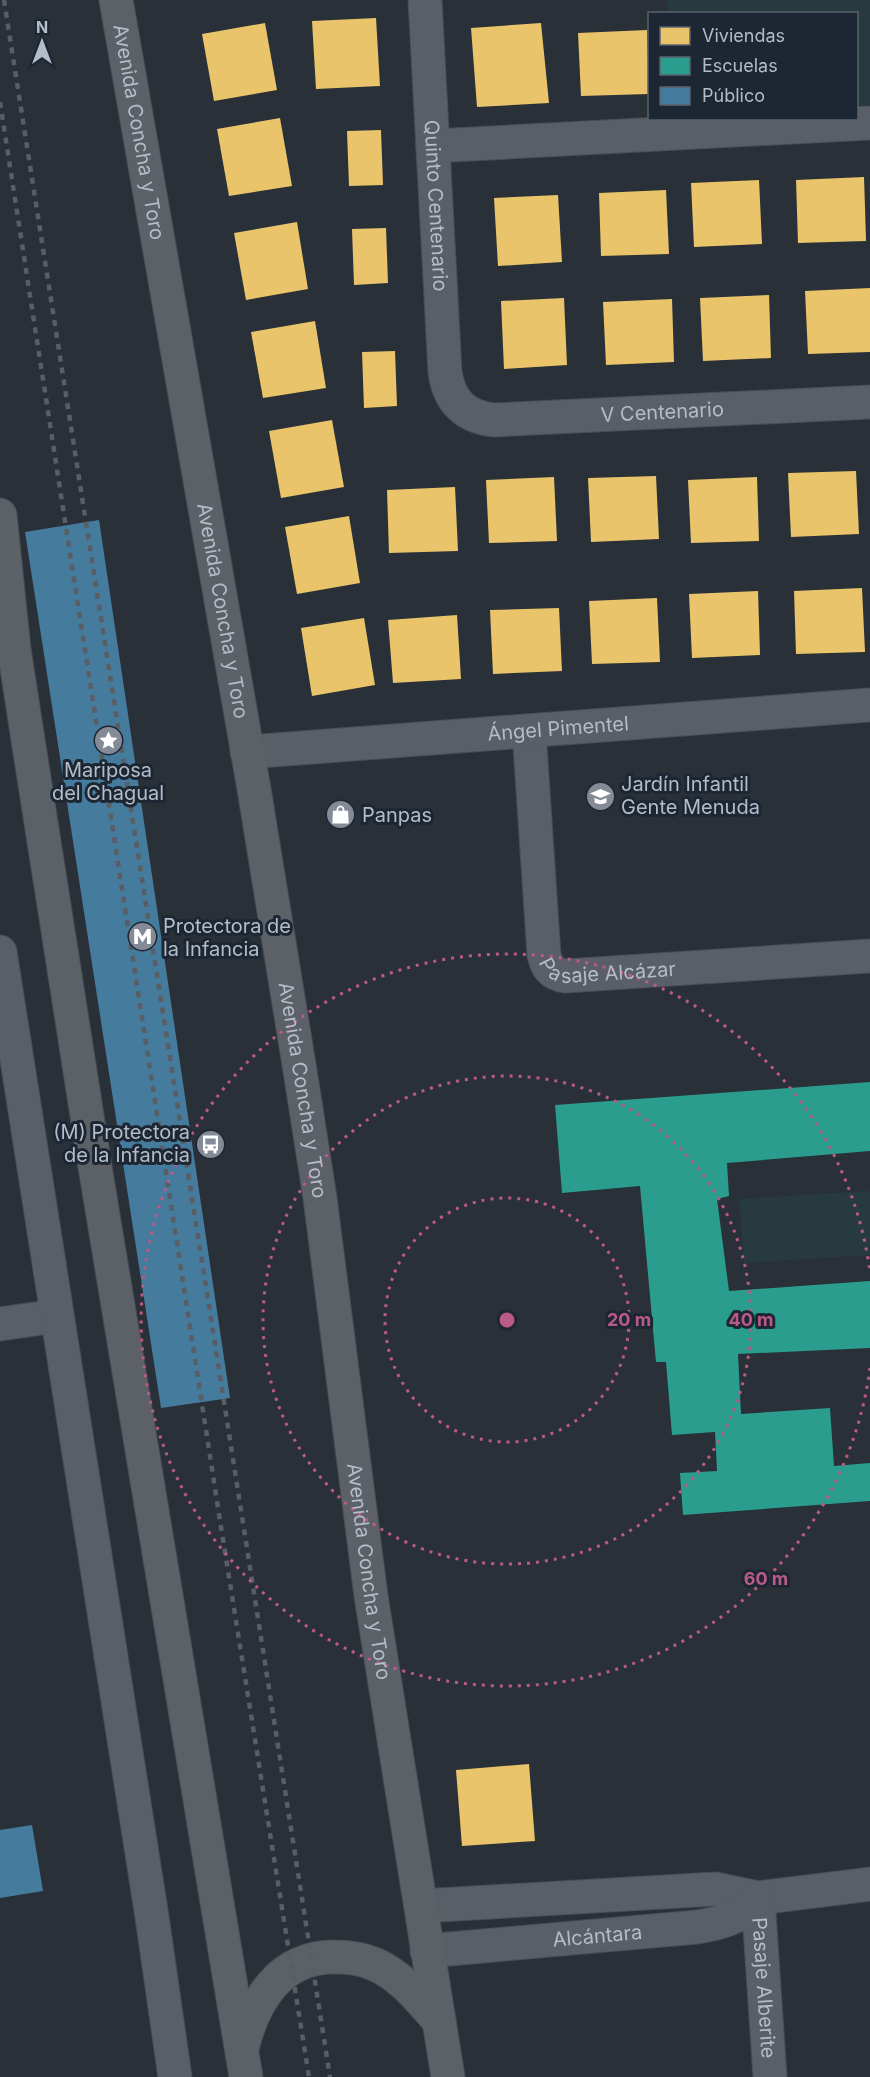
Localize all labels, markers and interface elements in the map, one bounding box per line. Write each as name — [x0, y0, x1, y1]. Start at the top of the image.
north arrow — [12, 12, 72, 72]
legend — [648, 12, 858, 120]
text: N — [36, 17, 48, 37]
street label: Avenida Concha y Toro — [108, 22, 170, 242]
text: Viviendas — [702, 25, 785, 46]
text: Escuelas — [702, 55, 778, 76]
text: Público — [702, 85, 765, 106]
street label: Quinto Centenario — [419, 119, 453, 292]
street label: V Centenario — [600, 397, 724, 427]
street label: Avenida Concha y Toro — [192, 501, 253, 721]
street label: Ángel Pimentel — [487, 711, 630, 746]
place icon: Mariposa del Chagual — [92, 724, 124, 756]
place label: Mariposa del Chagual — [52, 758, 164, 805]
place label: Jardín Infantil Gente Menuda — [621, 772, 760, 819]
school or university icon: Jardín Infantil Gente Menuda — [584, 780, 616, 812]
shop icon: Panpas — [325, 799, 357, 831]
place label: Panpas — [362, 803, 432, 827]
place label: Protectora de la Infancia — [163, 914, 291, 961]
metro station icon: Protectora de la Infancia — [126, 921, 158, 953]
street label: Pasaje Alcázar — [534, 954, 677, 988]
street label: Avenida Concha y Toro — [274, 980, 332, 1200]
place label: (M) Protectora de la Infancia — [53, 1120, 190, 1167]
bus stop icon: (M) Protectora de la Infancia — [195, 1128, 227, 1160]
text: 20 m — [607, 1309, 651, 1330]
text: 40 m — [729, 1309, 774, 1330]
centre of rings — [497, 1310, 517, 1330]
street label: Avenida Concha y Toro — [342, 1462, 396, 1682]
text: 60 m — [744, 1568, 788, 1589]
street label: Pasaje Alberite — [747, 1917, 781, 2059]
street label: Alcántara — [551, 1920, 643, 1952]

